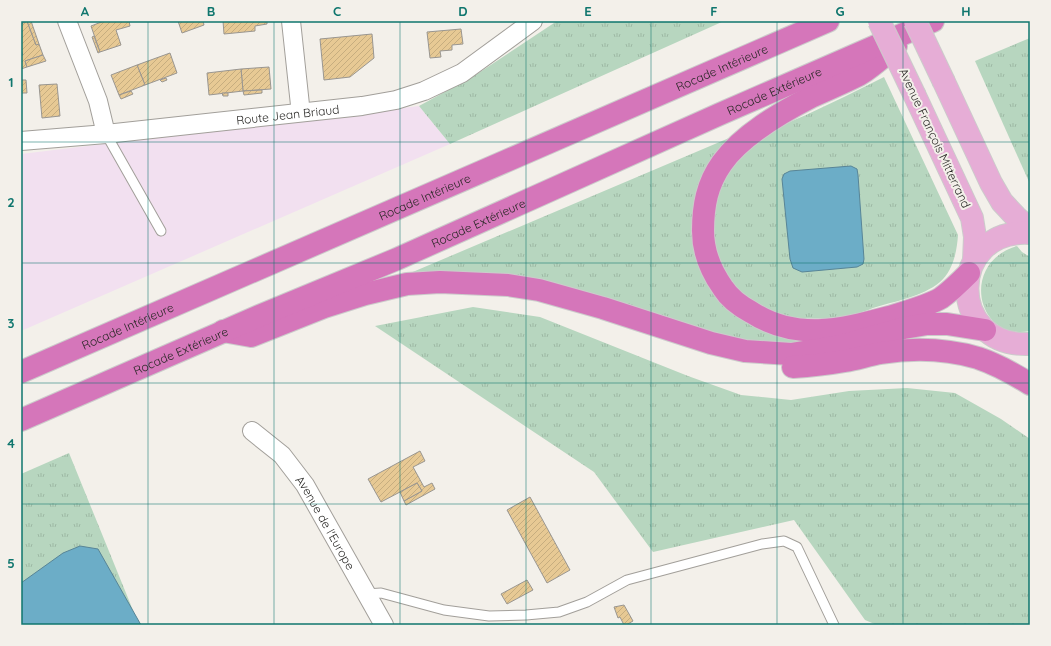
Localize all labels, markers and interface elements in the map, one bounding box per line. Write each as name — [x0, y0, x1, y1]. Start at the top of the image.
text: A — [81, 3, 90, 19]
text: B — [207, 3, 215, 19]
text: C — [333, 3, 341, 19]
text: D — [458, 3, 468, 19]
text: E — [584, 3, 592, 19]
text: F — [710, 3, 718, 19]
text: G — [835, 3, 845, 19]
text: H — [961, 3, 971, 19]
street label: Rocade Intérieure — [673, 41, 770, 94]
street label: Rocade Extérieure — [724, 63, 824, 118]
street label: Avenue François Mitterrand — [896, 66, 974, 210]
text: 1 — [8, 74, 14, 90]
street label: Route Jean Briaud — [235, 101, 340, 127]
street label: Rocade Intérieure — [376, 170, 473, 223]
text: 2 — [7, 194, 15, 210]
street label: Rocade Extérieure — [429, 195, 528, 250]
street label: Rocade Intérieure — [79, 299, 176, 352]
text: 3 — [8, 315, 15, 331]
street label: Rocade Extérieure — [131, 323, 230, 378]
text: 4 — [7, 435, 15, 451]
street label: Avenue de l'Europe — [293, 472, 359, 572]
text: 5 — [7, 555, 15, 571]

